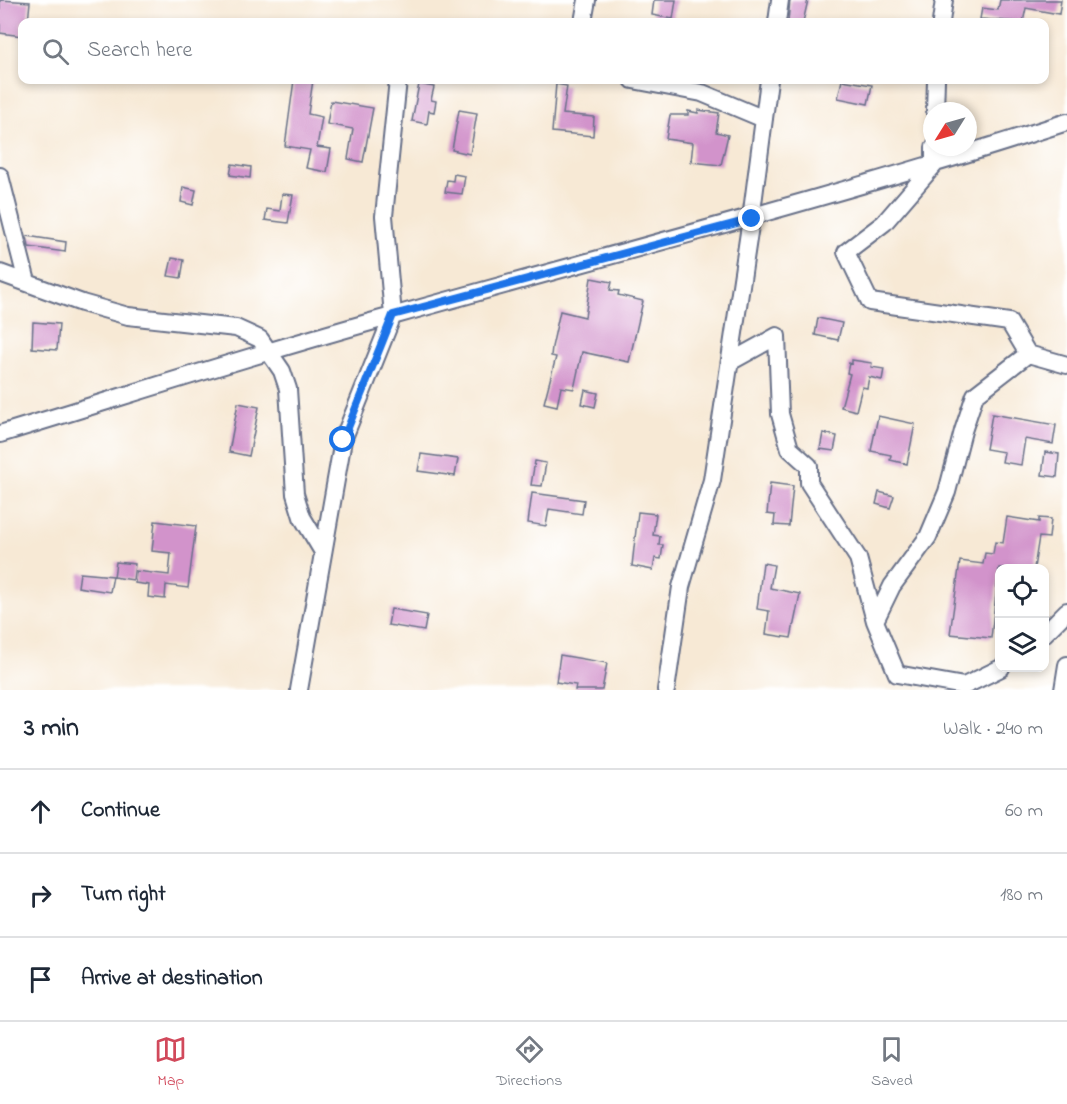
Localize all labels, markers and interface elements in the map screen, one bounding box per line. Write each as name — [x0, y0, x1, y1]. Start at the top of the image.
search box — [18, 18, 1049, 84]
icon: search — [39, 35, 72, 68]
text: Search here — [87, 35, 192, 67]
north arrow — [923, 102, 977, 156]
route end — [738, 205, 764, 231]
route start — [329, 426, 355, 452]
map controls — [995, 564, 1049, 672]
button: locate — [995, 564, 1049, 618]
button: layers — [995, 618, 1049, 672]
text: 3 min — [24, 710, 79, 748]
text: Walk · 240 m — [943, 715, 1043, 744]
icon: ahead — [24, 795, 57, 828]
text: Continue — [81, 795, 160, 827]
text: 60 m — [1005, 797, 1043, 826]
icon: right — [24, 879, 57, 912]
text: Turn right — [81, 879, 166, 911]
text: 180 m — [1000, 881, 1043, 910]
icon: arrive — [24, 963, 57, 996]
text: Arrive at destination — [81, 963, 263, 995]
tab: Map — [154, 1033, 187, 1093]
tab: Directions — [496, 1033, 562, 1093]
tab: Saved — [871, 1033, 913, 1093]

